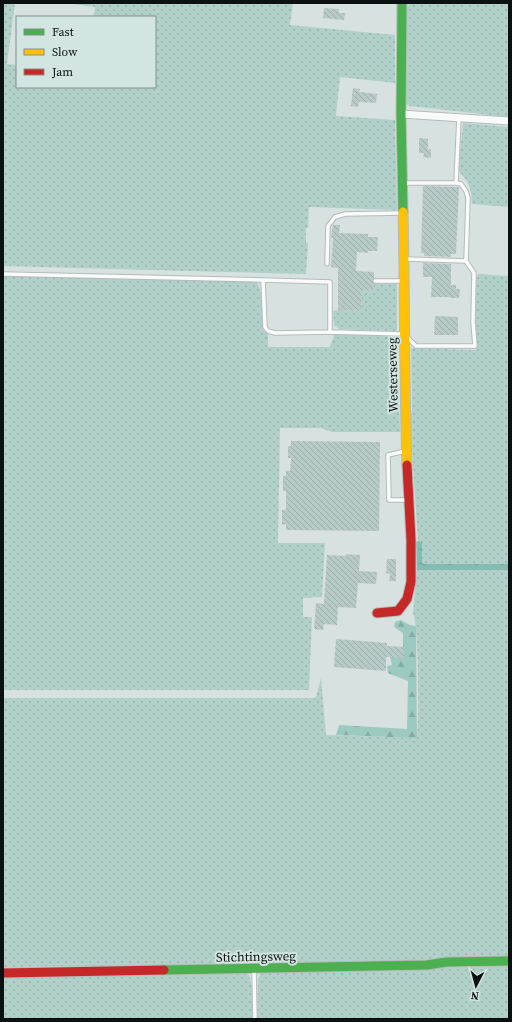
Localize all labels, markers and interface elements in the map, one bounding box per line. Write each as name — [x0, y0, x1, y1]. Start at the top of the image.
legend — [16, 16, 156, 88]
text: Fast — [52, 24, 74, 40]
text: Slow — [52, 44, 78, 60]
text: Jam — [51, 64, 73, 80]
street label: Westerseweg — [383, 337, 402, 413]
street label: Stichtingsweg — [216, 947, 296, 966]
north arrow — [456, 966, 496, 1006]
text: N — [470, 988, 480, 1003]

